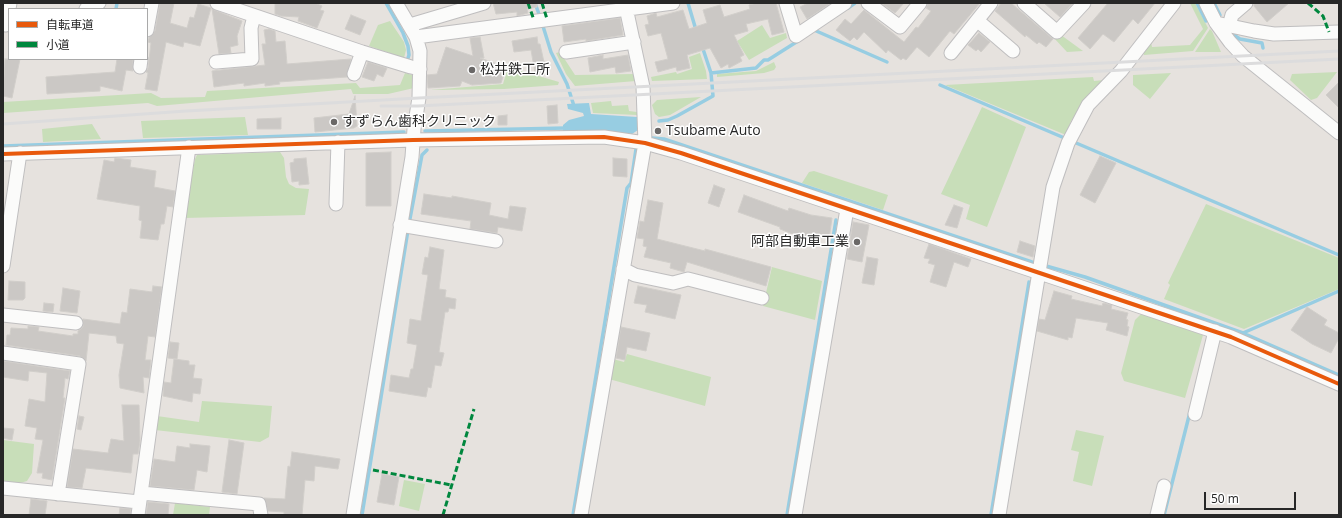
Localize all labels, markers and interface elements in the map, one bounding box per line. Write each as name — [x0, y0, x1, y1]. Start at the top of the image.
legend — [8, 8, 148, 60]
text: 自転車道 — [46, 16, 94, 33]
text: 小道 — [46, 36, 70, 53]
place label: 松井鉄工所 — [480, 62, 550, 78]
marker: 松井鉄工所 — [467, 65, 477, 75]
place label: すずらん歯科クリニック — [342, 114, 496, 130]
marker: すずらん歯科クリニック — [329, 117, 339, 127]
place label: Tsubame Auto — [666, 123, 761, 139]
marker: Tsubame Auto — [653, 126, 663, 136]
place label: 阿部自動車工業 — [751, 234, 849, 250]
marker: 阿部自動車工業 — [852, 237, 862, 247]
scale bar — [1206, 484, 1298, 510]
text: 50 m — [1211, 490, 1239, 507]

